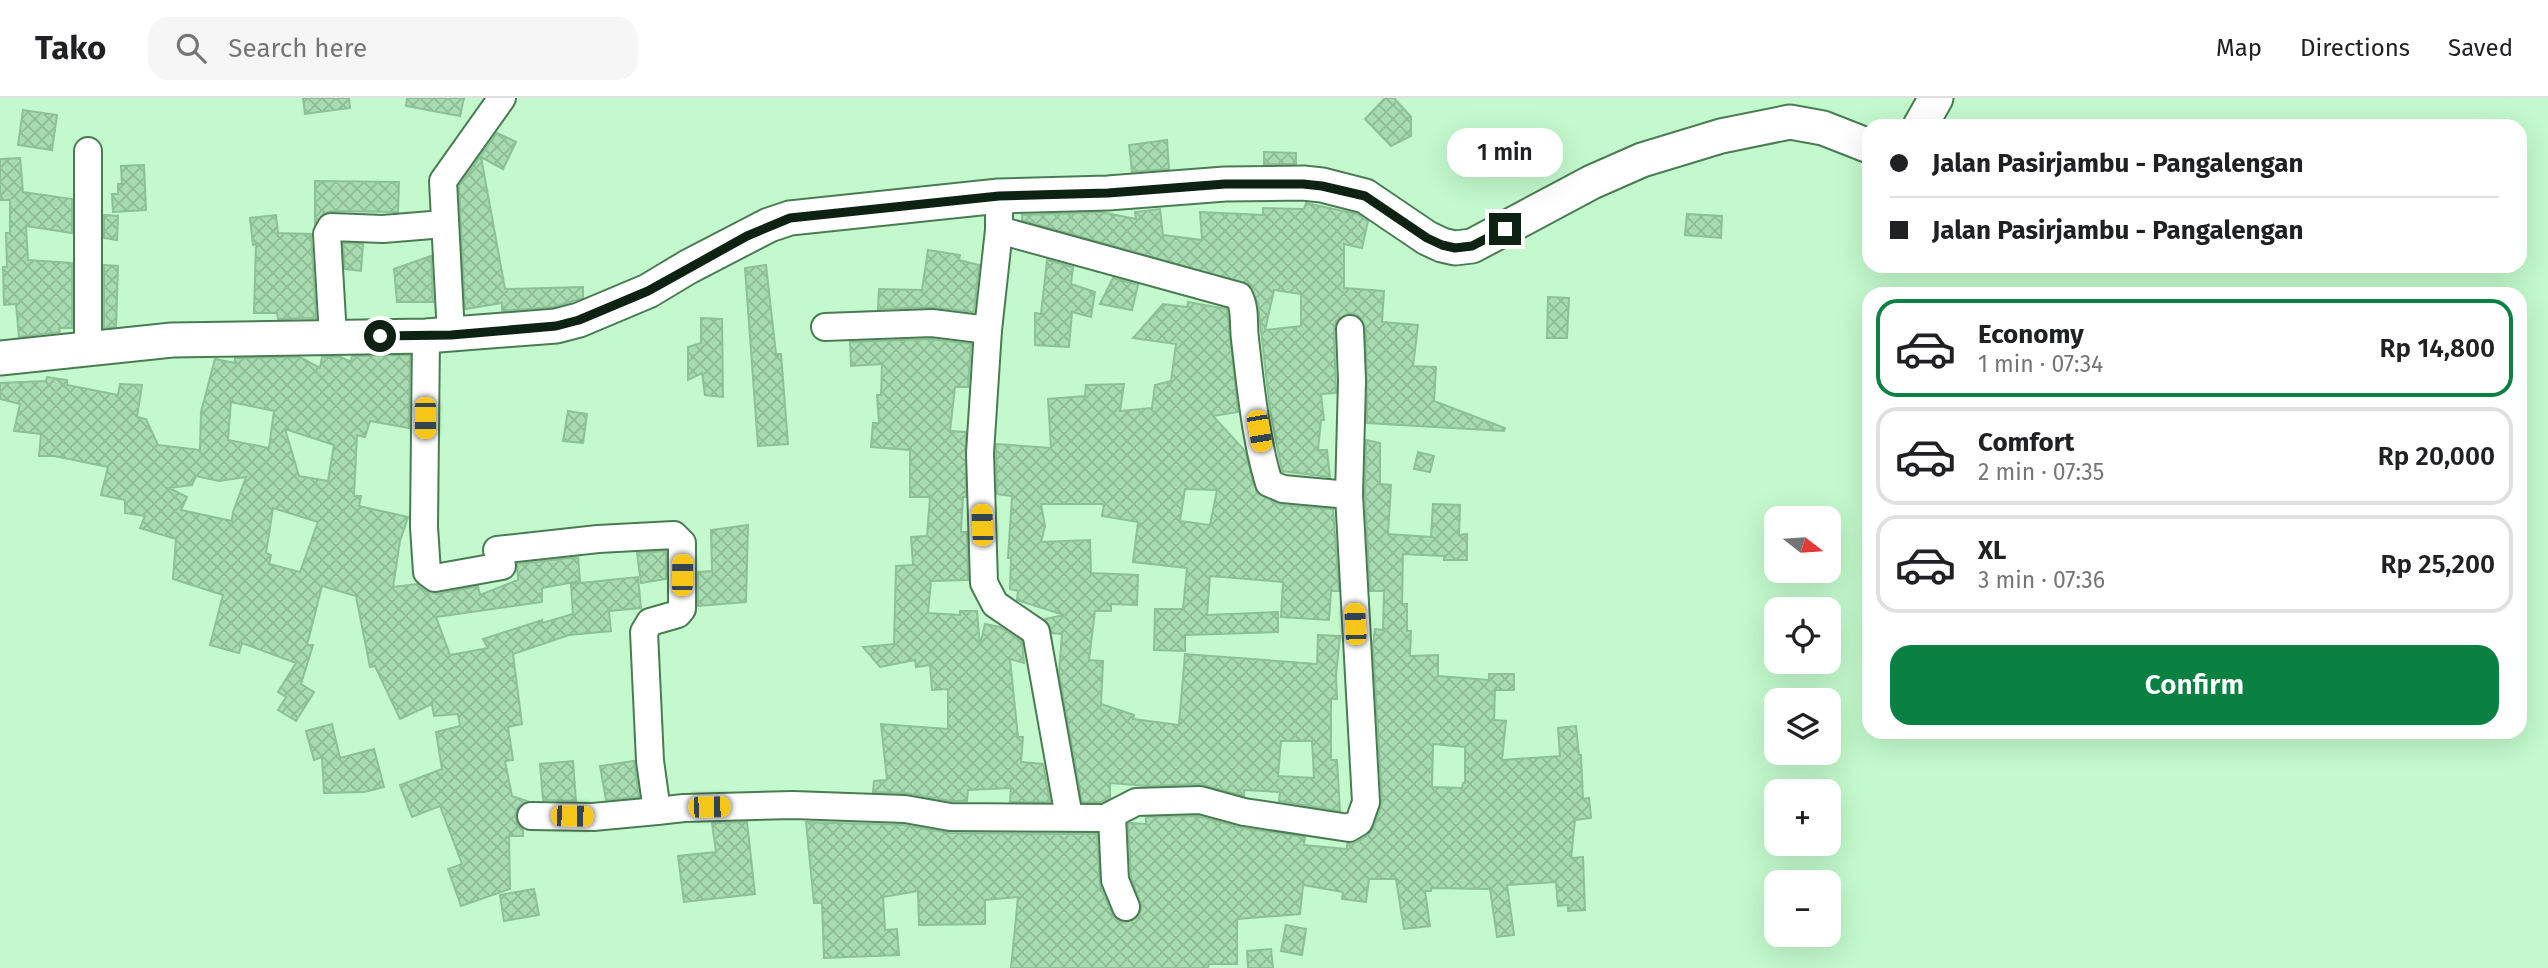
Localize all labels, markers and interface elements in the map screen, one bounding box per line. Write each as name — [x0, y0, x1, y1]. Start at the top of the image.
search box — [148, 17, 638, 80]
text: Tako — [35, 28, 106, 68]
icon: search — [172, 29, 210, 67]
text: Search here — [228, 33, 367, 64]
text: Map — [2216, 34, 2262, 62]
text: Directions — [2300, 34, 2410, 62]
text: Saved — [2448, 34, 2513, 62]
callout: 1 min — [1447, 128, 1563, 176]
text: 1 min — [1477, 138, 1533, 166]
text: Jalan Pasirjambu - Pangalengan — [1932, 148, 2304, 179]
route end — [1489, 213, 1521, 245]
text: Jalan Pasirjambu - Pangalengan — [1932, 215, 2304, 246]
icon: car — [1894, 317, 1957, 380]
text: Economy — [1978, 319, 2084, 350]
route start — [364, 320, 396, 352]
text: Rp 14,800 — [2380, 333, 2495, 364]
text: 1 min · 07:34 — [1978, 350, 2103, 378]
car — [415, 397, 436, 439]
car — [1246, 408, 1273, 454]
icon: car — [1894, 425, 1957, 488]
text: Comfort — [1978, 427, 2074, 458]
text: Rp 20,000 — [2378, 441, 2495, 472]
text: 2 min · 07:35 — [1978, 458, 2104, 486]
car — [971, 504, 994, 546]
north arrow — [1764, 506, 1841, 583]
map controls — [1764, 506, 1841, 947]
icon: car — [1894, 533, 1957, 596]
text: XL — [1978, 535, 2006, 566]
text: Rp 25,200 — [2381, 549, 2495, 580]
car — [672, 554, 693, 596]
text: 3 min · 07:36 — [1978, 566, 2105, 594]
button: locate — [1764, 597, 1841, 674]
car — [1344, 602, 1367, 646]
button: Confirm — [1890, 645, 2499, 725]
button: layers — [1764, 688, 1841, 765]
button: + — [1764, 779, 1841, 856]
car — [688, 796, 731, 818]
car — [551, 805, 594, 827]
button: − — [1764, 870, 1841, 947]

